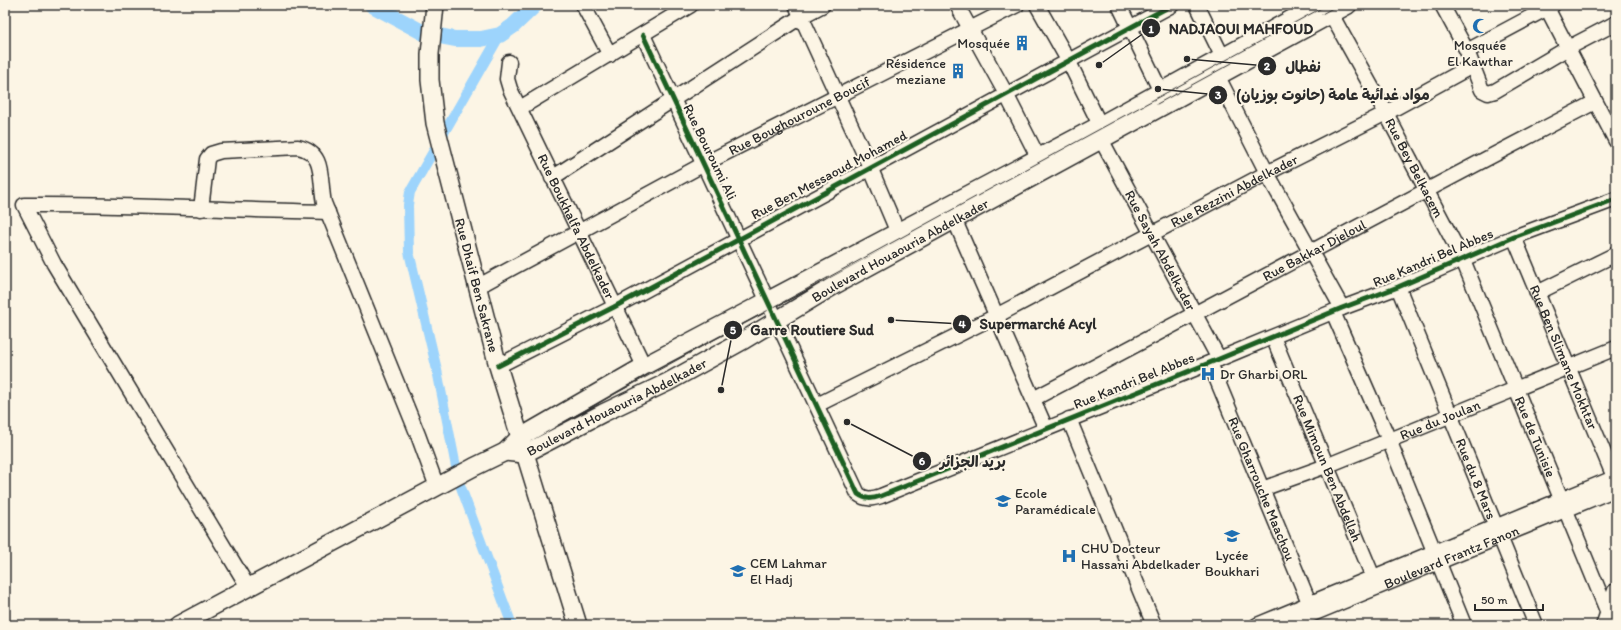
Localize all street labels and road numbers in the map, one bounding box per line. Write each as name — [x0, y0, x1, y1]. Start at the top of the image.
street label: Rue Boughouroune Boucif — [726, 72, 873, 159]
street label: Rue Bouroumi Ali — [679, 101, 741, 203]
street label: Rue Bey Belkacem — [1382, 115, 1448, 221]
street label: Rue Ben Messaoud Mohamed — [748, 126, 910, 223]
street label: Rue Rezzini Abdelkader — [1168, 150, 1301, 231]
street label: Rue Boukhalfa Abdelkader — [534, 151, 619, 302]
street label: Rue Sayah Abdelkader — [1121, 187, 1200, 314]
street label: Boulevard Houaouria Abdelkader — [808, 194, 992, 306]
street label: Rue Dhaif Ben Sakrane — [451, 216, 503, 354]
street label: Rue Bakkar Djeloul — [1259, 216, 1369, 285]
street label: Rue Kandri Bel Abbes — [1370, 225, 1496, 291]
street label: Rue Ben Slimane Mokhtar — [1526, 282, 1602, 432]
street label: Rue Kandri Bel Abbes — [1071, 349, 1197, 413]
street label: Boulevard Houaouria Abdelkader — [524, 354, 710, 460]
street label: Rue Mimoun Ben Abdellah — [1289, 392, 1366, 544]
street label: Rue de Tunisie — [1511, 394, 1560, 480]
street label: Rue du Joulan — [1397, 396, 1483, 444]
street label: Rue Gharrouche Maachou — [1225, 414, 1299, 563]
street label: Rue du 8 Mars — [1452, 436, 1500, 522]
street label: Boulevard Frantz Fanon — [1381, 521, 1522, 592]

